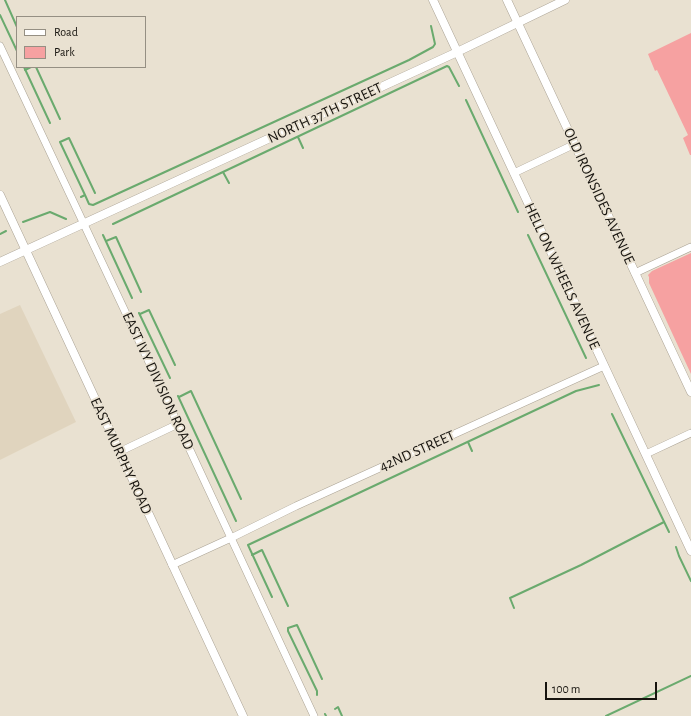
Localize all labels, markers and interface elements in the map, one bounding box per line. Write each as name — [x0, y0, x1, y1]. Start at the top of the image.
legend — [16, 16, 146, 68]
text: Road — [54, 26, 78, 38]
text: Park — [54, 46, 75, 58]
street label: NORTH 37TH STREET — [265, 79, 385, 147]
street label: OLD IRONSIDES AVENUE — [559, 125, 639, 267]
street label: HELL ON WHEELS AVENUE — [520, 200, 604, 352]
street label: EAST IVY DIVISION ROAD — [118, 309, 198, 453]
street label: EAST MURPHY ROAD — [86, 395, 156, 517]
street label: 42ND STREET — [376, 426, 458, 476]
scale bar — [547, 674, 659, 700]
text: 100 m — [552, 683, 580, 695]

